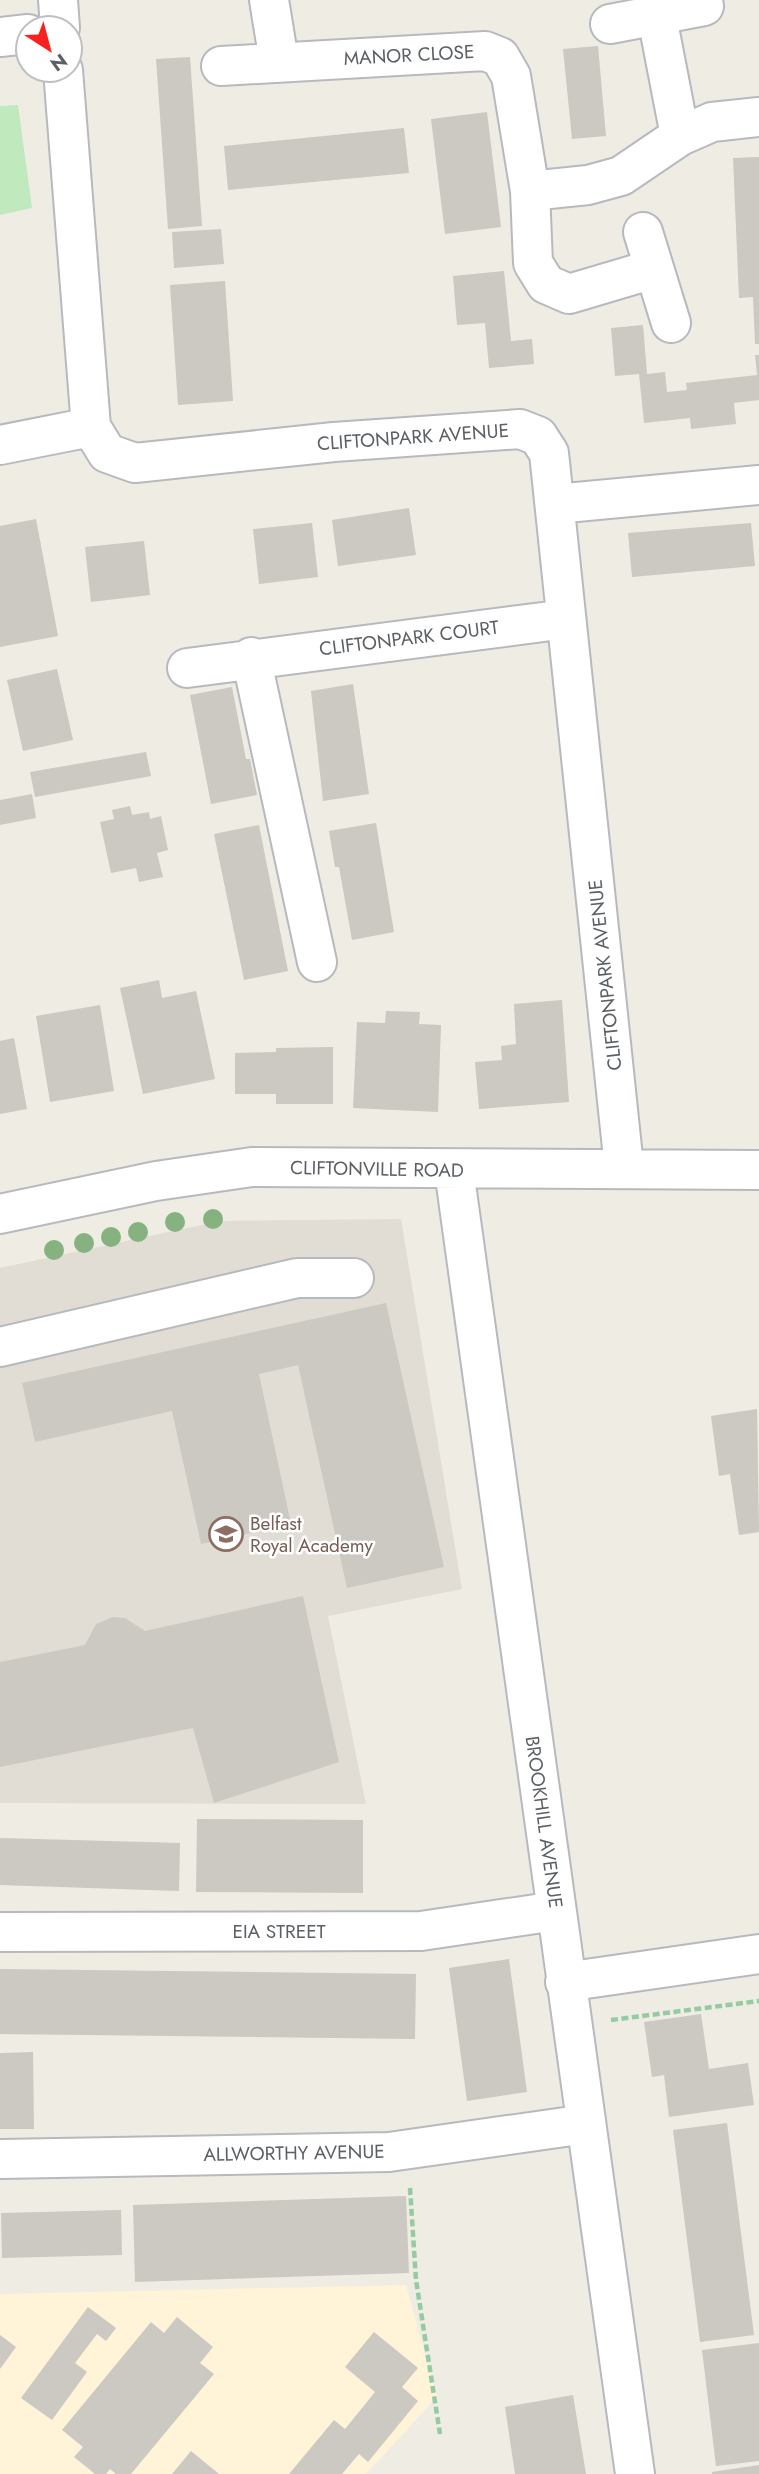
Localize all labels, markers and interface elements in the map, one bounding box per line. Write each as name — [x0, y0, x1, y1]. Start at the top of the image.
north arrow — [14, 14, 84, 84]
street label: MANOR CLOSE — [343, 38, 475, 72]
text: N — [45, 47, 73, 78]
street label: CLIFTONPARK AVENUE — [316, 417, 510, 457]
street label: CLIFTONPARK COURT — [318, 614, 501, 662]
street label: CLIFTONPARK AVENUE — [582, 878, 628, 1072]
street label: CLIFTONVILLE ROAD — [290, 1154, 464, 1184]
place label: Belfast Royal Academy — [250, 1510, 373, 1559]
school or university icon: Belfast Royal Academy — [207, 1515, 245, 1553]
street label: BROOKHILL AVENUE — [519, 1734, 569, 1910]
street label: EIA STREET — [233, 1918, 326, 1945]
street label: ALLWORTHY AVENUE — [203, 2138, 385, 2168]

